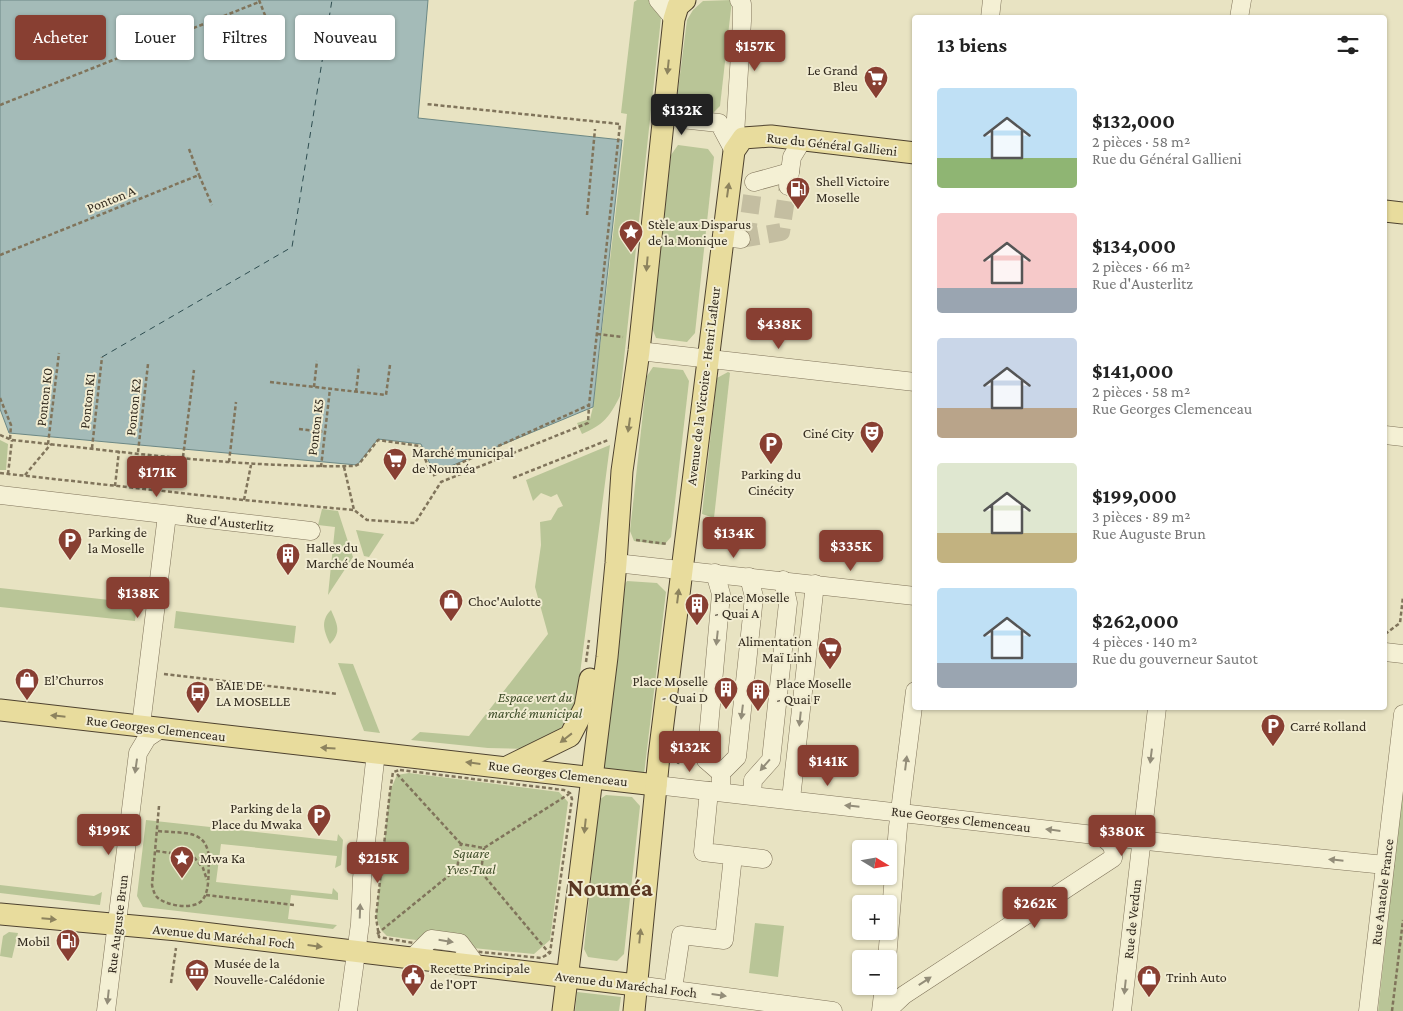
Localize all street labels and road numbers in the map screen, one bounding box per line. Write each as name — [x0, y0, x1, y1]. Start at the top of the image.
street label: Rue du Général Gallieni — [766, 129, 898, 159]
street label: Ponton A — [84, 182, 138, 216]
street label: Avenue de la Victoire - Henri Lafleur — [683, 286, 723, 486]
street label: Ponton K0 — [32, 367, 56, 427]
street label: Ponton K1 — [76, 372, 98, 429]
street label: Ponton K2 — [122, 377, 144, 436]
street label: Ponton K5 — [304, 398, 326, 456]
street label: Rue d'Austerlitz — [185, 509, 275, 535]
street label: Rue Georges Clemenceau — [85, 712, 227, 745]
street label: Rue Georges Clemenceau — [487, 757, 629, 790]
street label: Rue Georges Clemenceau — [890, 803, 1032, 836]
street label: Rue Anatole France — [1368, 838, 1396, 946]
street label: Rue Auguste Brun — [103, 873, 131, 974]
street label: Rue de Verdun — [1120, 878, 1144, 960]
street label: Avenue du Maréchal Foch — [152, 921, 296, 951]
street label: Avenue du Maréchal Foch — [554, 967, 698, 1001]

